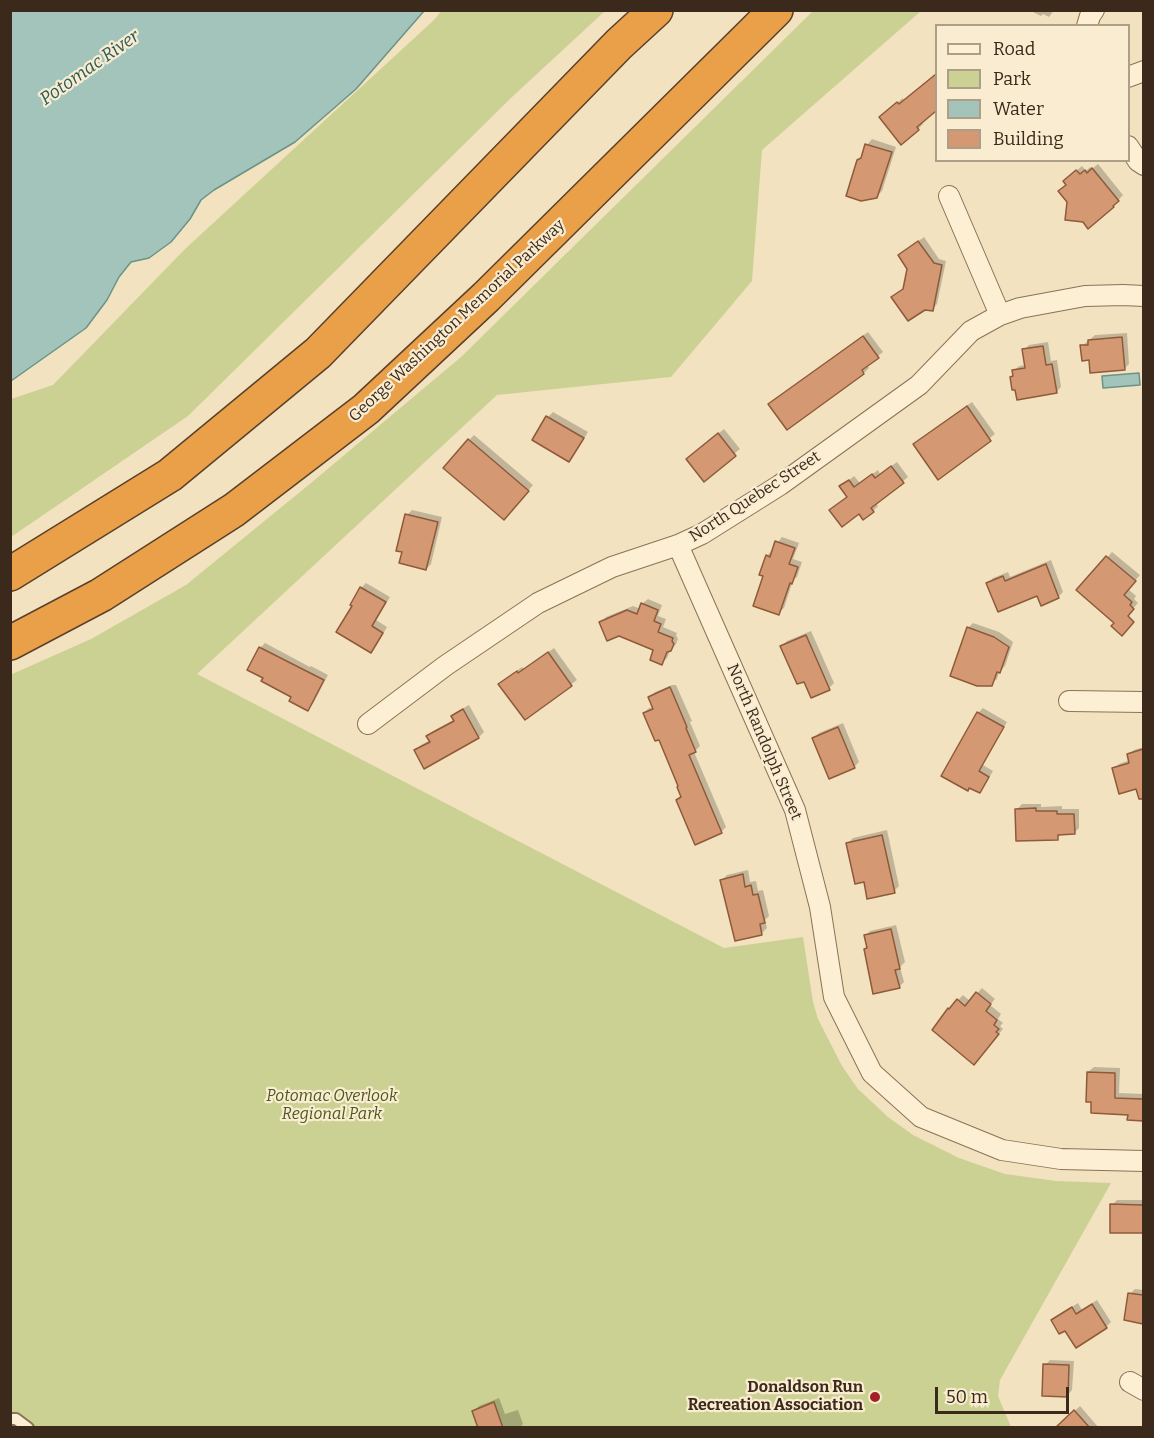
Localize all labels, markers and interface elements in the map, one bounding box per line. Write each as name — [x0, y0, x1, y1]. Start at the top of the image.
legend — [935, 24, 1130, 162]
water label: Potomac River — [36, 26, 144, 110]
text: Road — [993, 38, 1035, 60]
text: Park — [993, 68, 1031, 90]
text: Water — [993, 98, 1044, 120]
text: Building — [993, 128, 1064, 150]
street label: George Washington Memorial Parkway — [345, 216, 569, 426]
street label: North Quebec Street — [686, 447, 824, 547]
street label: North Randolph Street — [722, 661, 806, 823]
park label: Potomac Overlook Regional Park — [266, 1087, 398, 1125]
scale bar — [938, 1375, 1072, 1413]
place label: Donaldson Run Recreation Association — [688, 1378, 863, 1416]
text: 50 m — [946, 1386, 988, 1408]
marker: Donaldson Run Recreation Association — [868, 1390, 882, 1404]

